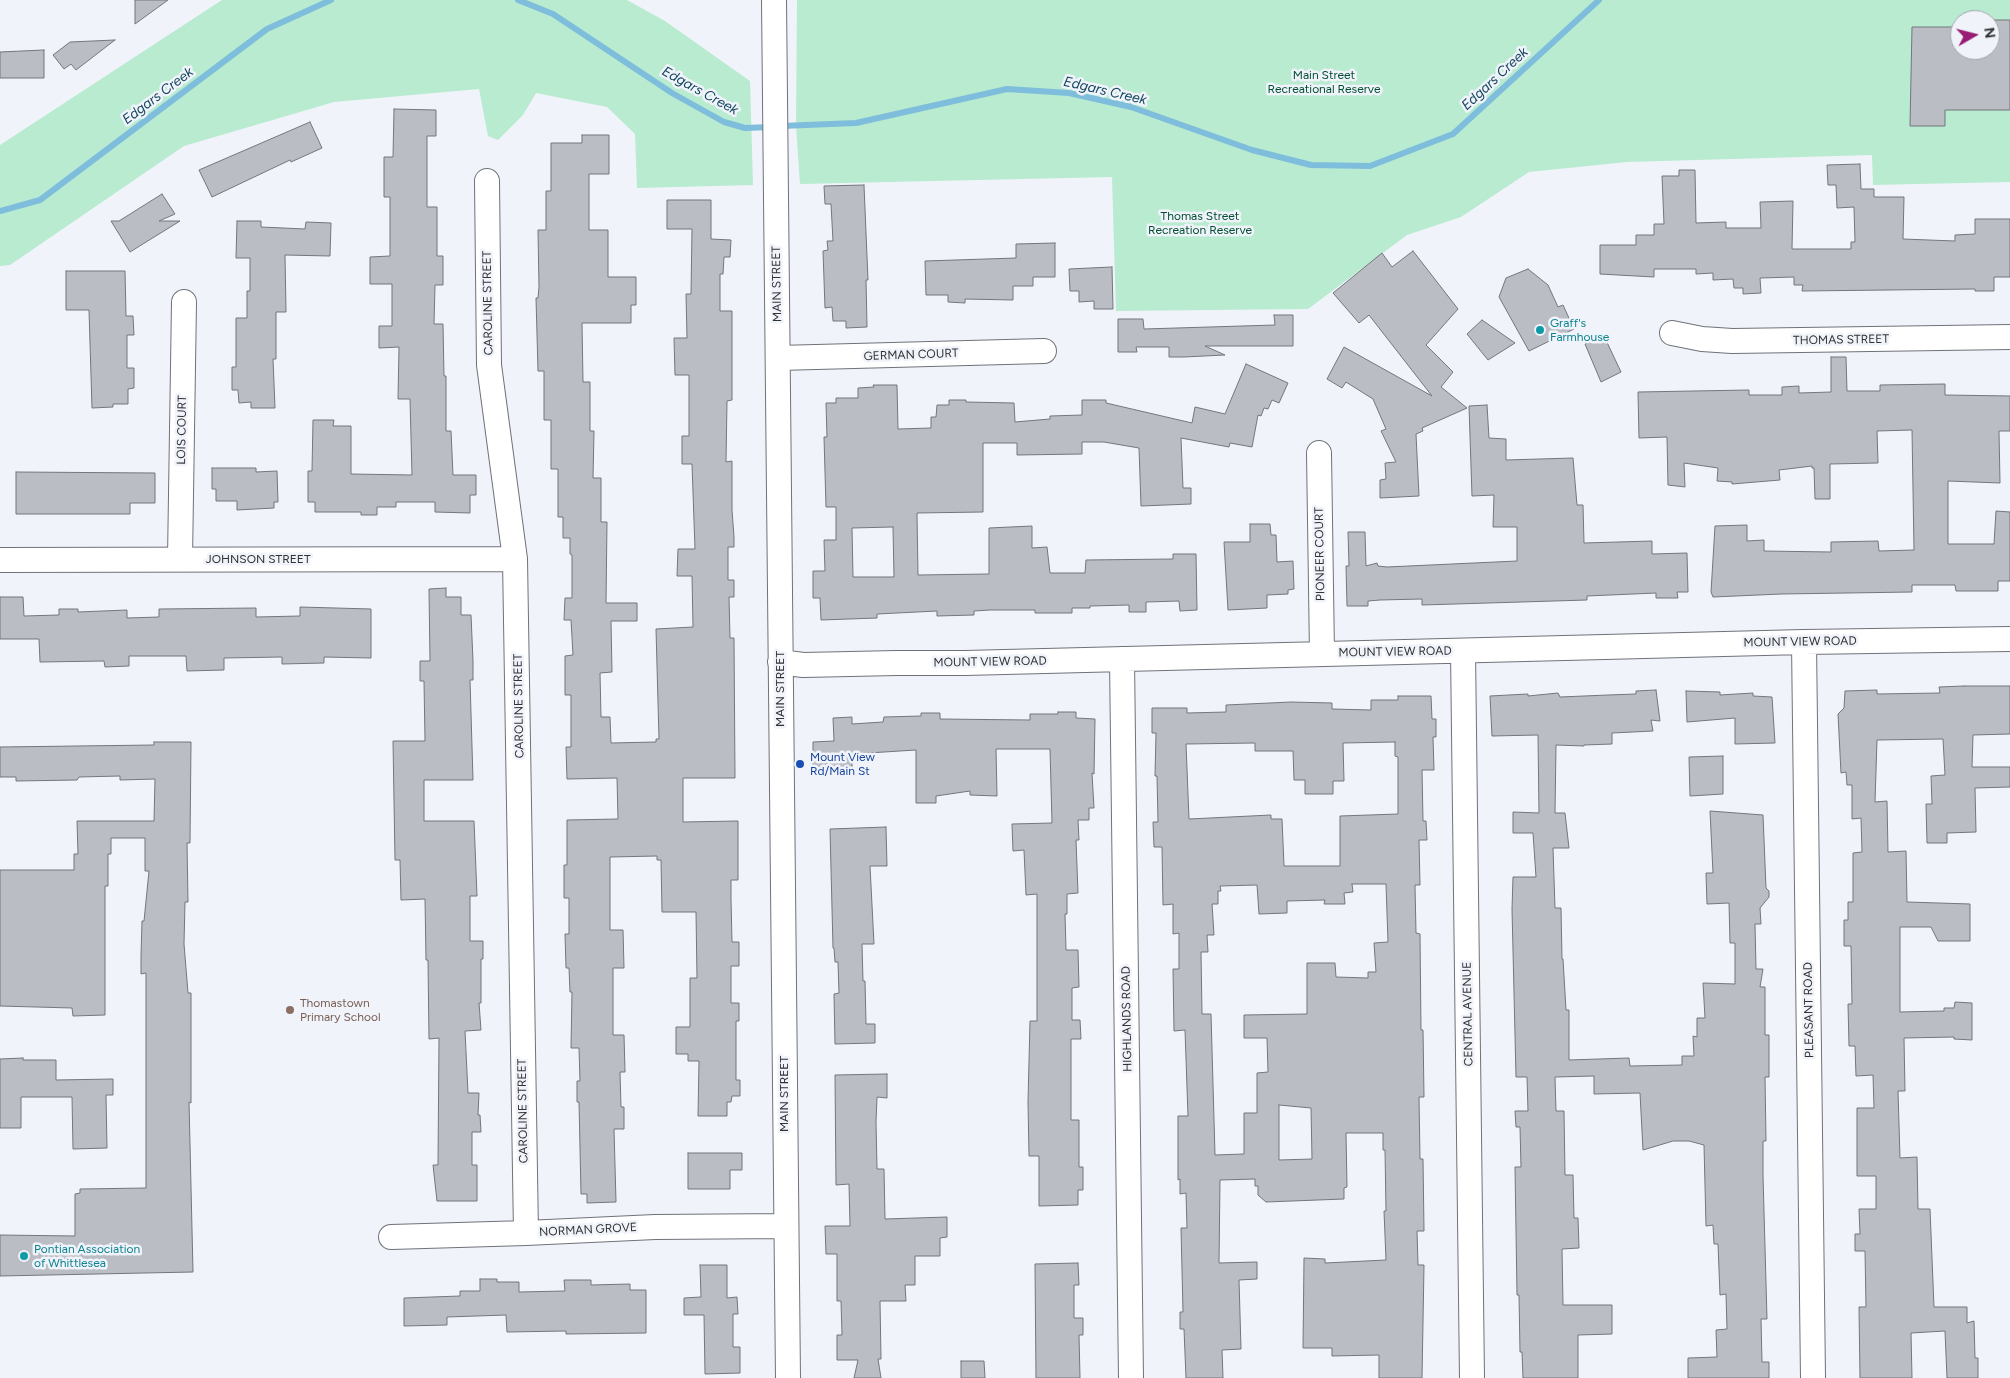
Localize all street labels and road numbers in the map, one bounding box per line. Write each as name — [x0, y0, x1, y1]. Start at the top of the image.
street label: MAIN STREET — [769, 246, 785, 322]
street label: CAROLINE STREET — [480, 250, 496, 356]
street label: THOMAS STREET — [1793, 332, 1889, 348]
street label: GERMAN COURT — [863, 346, 959, 364]
street label: LOIS COURT — [174, 395, 190, 465]
street label: PIONEER COURT — [1312, 507, 1328, 601]
street label: JOHNSON STREET — [205, 552, 311, 566]
street label: MOUNT VIEW ROAD — [1743, 634, 1857, 650]
street label: MOUNT VIEW ROAD — [1338, 644, 1452, 660]
street label: MAIN STREET — [773, 651, 787, 727]
street label: CAROLINE STREET — [511, 653, 527, 759]
street label: MOUNT VIEW ROAD — [933, 654, 1047, 670]
street label: CENTRAL AVENUE — [1460, 962, 1476, 1066]
street label: PLEASANT ROAD — [1801, 962, 1817, 1058]
street label: HIGHLANDS ROAD — [1119, 966, 1135, 1072]
street label: MAIN STREET — [777, 1056, 791, 1132]
street label: CAROLINE STREET — [515, 1058, 531, 1164]
street label: NORMAN GROVE — [539, 1220, 637, 1240]

